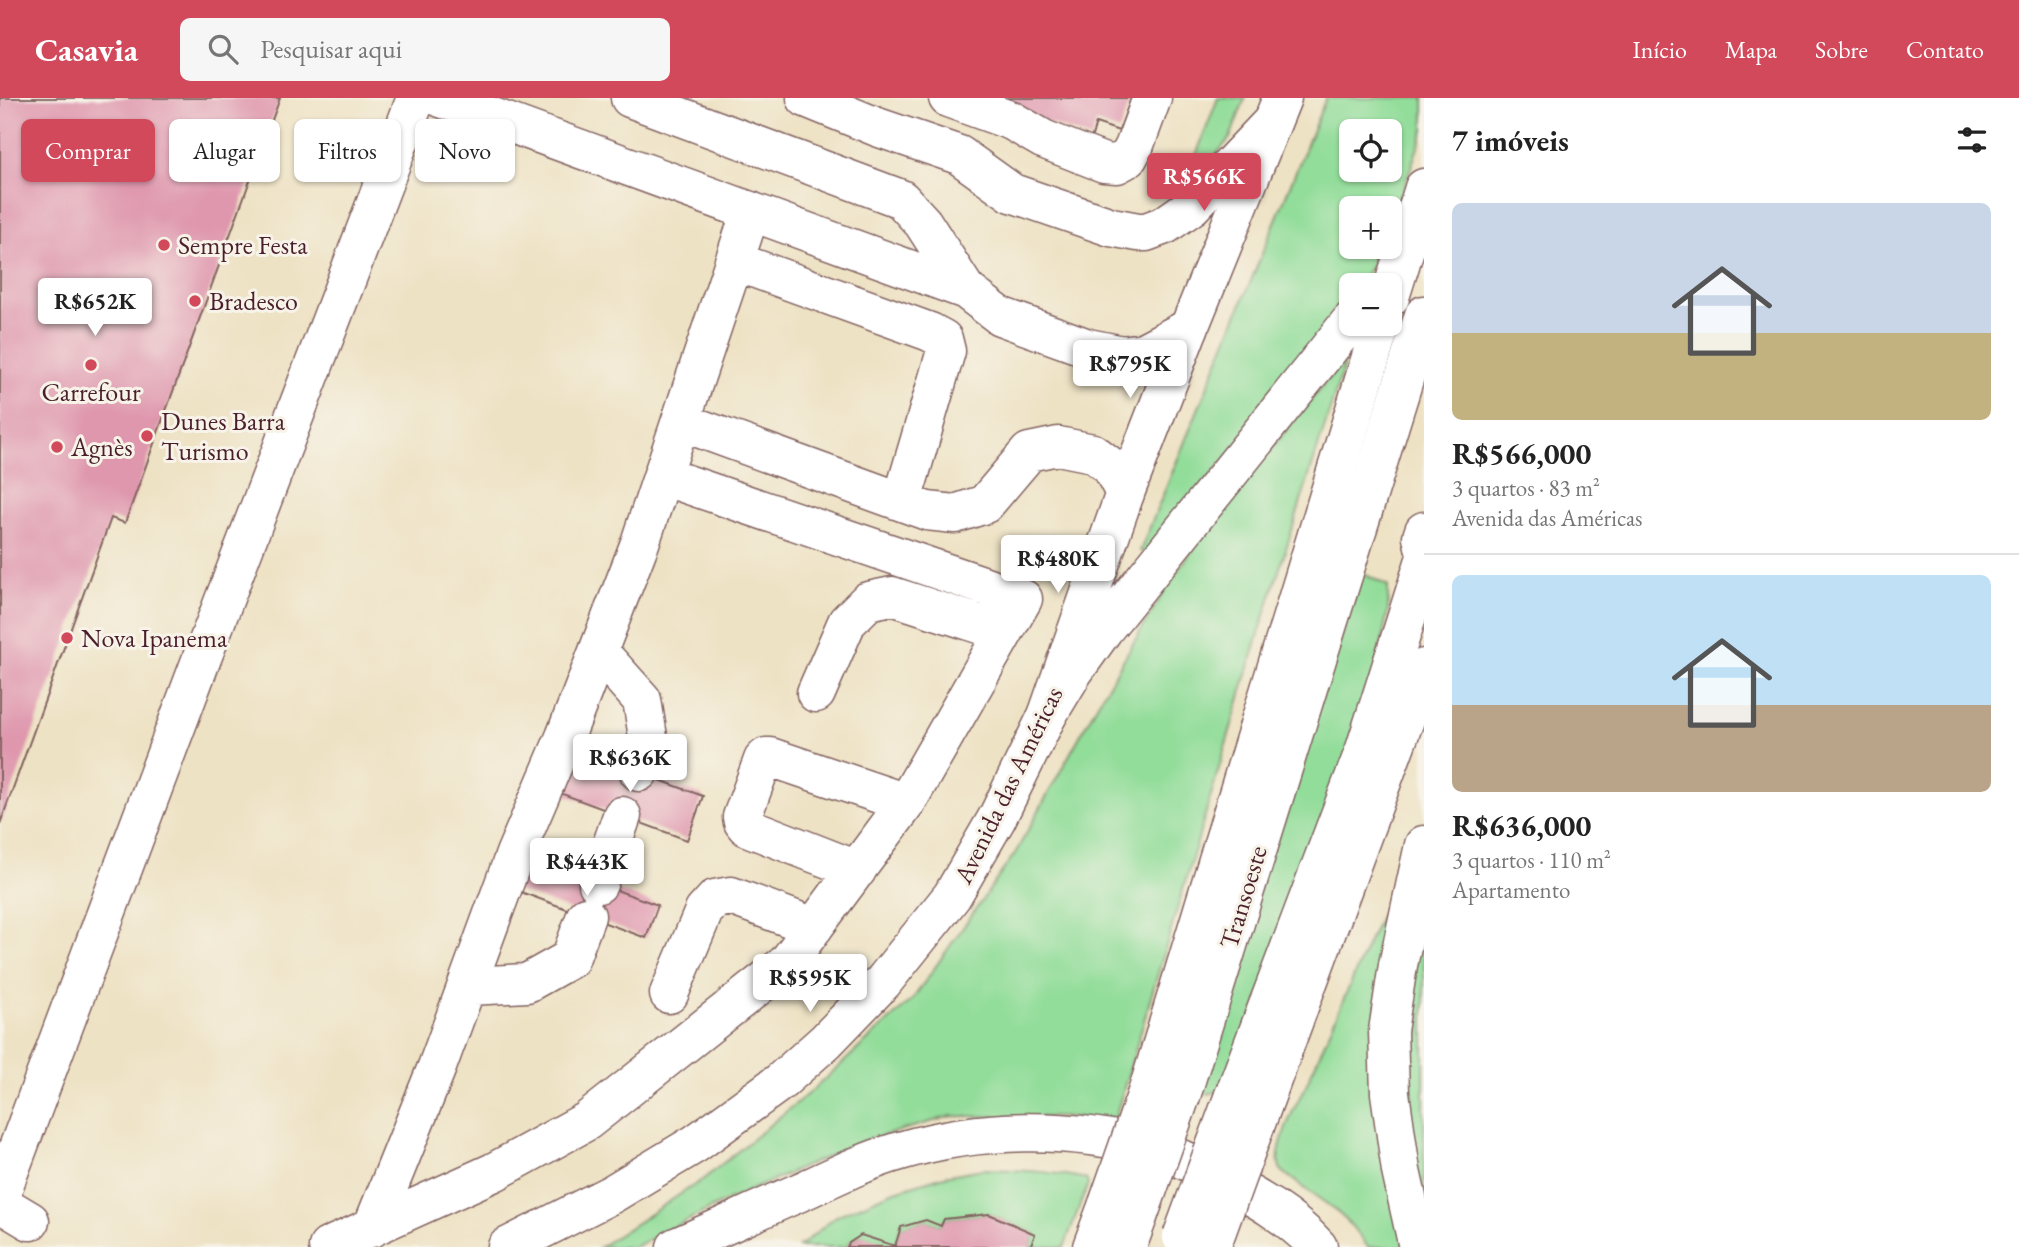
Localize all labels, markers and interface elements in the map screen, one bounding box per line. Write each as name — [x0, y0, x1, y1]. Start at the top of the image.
search box — [180, 18, 670, 81]
text: Casavia — [35, 28, 138, 71]
icon: search — [204, 30, 242, 68]
text: Pesquisar aqui — [260, 32, 402, 66]
text: Início — [1633, 34, 1687, 65]
text: Mapa — [1725, 34, 1777, 65]
text: Sobre — [1815, 34, 1868, 65]
text: Contato — [1906, 34, 1984, 65]
chip: Comprar — [21, 119, 155, 182]
chip: Alugar — [169, 119, 280, 182]
chip: Filtros — [294, 119, 401, 182]
chip: Novo — [415, 119, 515, 182]
map controls — [1339, 119, 1402, 336]
button: locate — [1339, 119, 1402, 182]
text: 7 imóveis — [1452, 121, 1569, 160]
icon: filters — [1953, 121, 1991, 159]
pin: R$566K — [1147, 153, 1261, 213]
text: R$566K — [1163, 161, 1245, 191]
button: + — [1339, 196, 1402, 259]
place label: Sempre Festa — [178, 228, 308, 262]
marker: Sempre Festa — [156, 237, 172, 253]
icon: home — [1659, 248, 1785, 374]
button: − — [1339, 273, 1402, 336]
pin: R$652K — [38, 278, 152, 338]
place label: Bradesco — [209, 284, 298, 318]
text: R$652K — [54, 286, 136, 316]
marker: Bradesco — [187, 293, 203, 309]
pin: R$795K — [1073, 341, 1187, 400]
text: R$795K — [1089, 348, 1171, 378]
marker: Carrefour — [83, 357, 99, 373]
place label: Carrefour — [41, 375, 141, 409]
place label: Dunes Barra Turismo — [161, 404, 286, 468]
marker: Dunes Barra Turismo — [139, 428, 155, 444]
place label: Agnès — [70, 430, 133, 464]
text: R$566,000 — [1452, 434, 1591, 473]
marker: Agnès — [49, 439, 65, 455]
text: 3 quartos · 83 m² — [1452, 473, 1600, 503]
text: Avenida das Américas — [1452, 503, 1643, 533]
pin: R$480K — [1001, 536, 1115, 595]
text: R$480K — [1017, 543, 1099, 573]
icon: home — [1659, 620, 1785, 746]
place label: Nova Ipanema — [81, 621, 228, 655]
marker: Nova Ipanema — [59, 630, 75, 646]
street label: Avenida das Américas — [945, 681, 1070, 890]
pin: R$636K — [573, 734, 687, 794]
text: R$636K — [589, 742, 671, 772]
text: R$636,000 — [1452, 806, 1591, 845]
pin: R$443K — [530, 838, 644, 898]
street label: Transoeste — [1211, 841, 1275, 953]
text: 3 quartos · 110 m² — [1452, 845, 1611, 875]
text: R$443K — [546, 846, 628, 876]
text: Apartamento — [1452, 875, 1570, 905]
pin: R$595K — [753, 954, 867, 1014]
text: R$595K — [769, 962, 851, 992]

